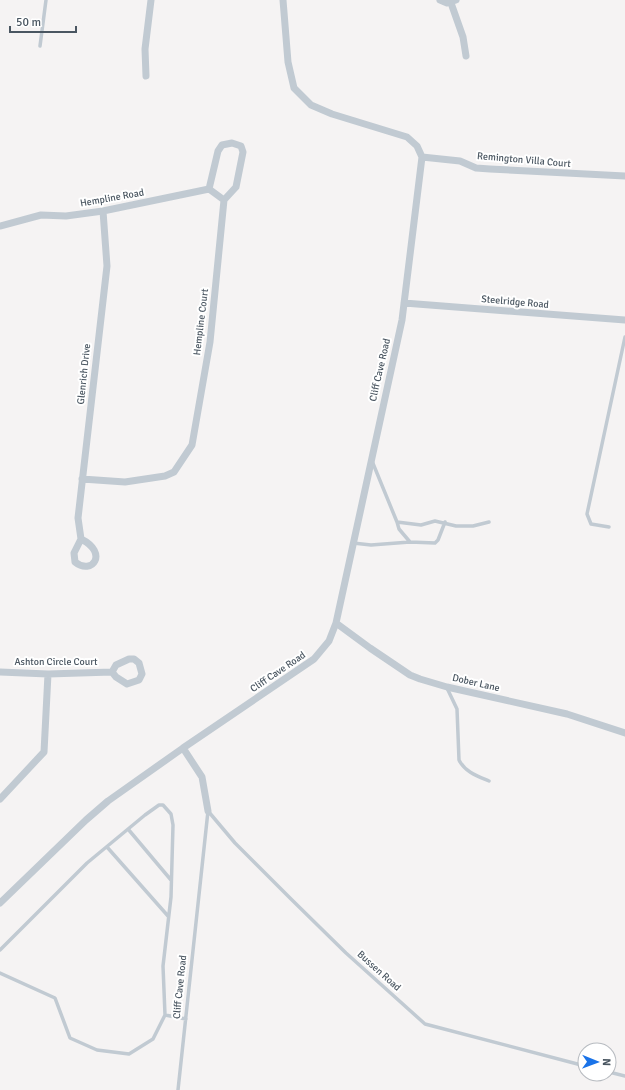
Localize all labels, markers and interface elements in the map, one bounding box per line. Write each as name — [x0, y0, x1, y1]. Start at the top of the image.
scale bar — [10, 8, 76, 34]
text: 50 m — [16, 15, 41, 30]
street label: Remington Villa Court — [477, 150, 572, 170]
street label: Hempline Road — [79, 186, 145, 210]
street label: Hempline Court — [191, 287, 211, 356]
street label: Steelridge Road — [481, 293, 549, 311]
street label: Cliff Cave Road — [367, 337, 393, 403]
street label: Glenrich Drive — [75, 343, 93, 405]
street label: Cliff Cave Road — [248, 649, 308, 695]
street label: Ashton Circle Court — [14, 656, 98, 668]
street label: Dober Lane — [451, 672, 501, 694]
street label: Bussen Road — [355, 948, 403, 994]
street label: Cliff Cave Road — [171, 954, 189, 1020]
north arrow — [577, 1042, 617, 1082]
text: N — [600, 1058, 613, 1066]

